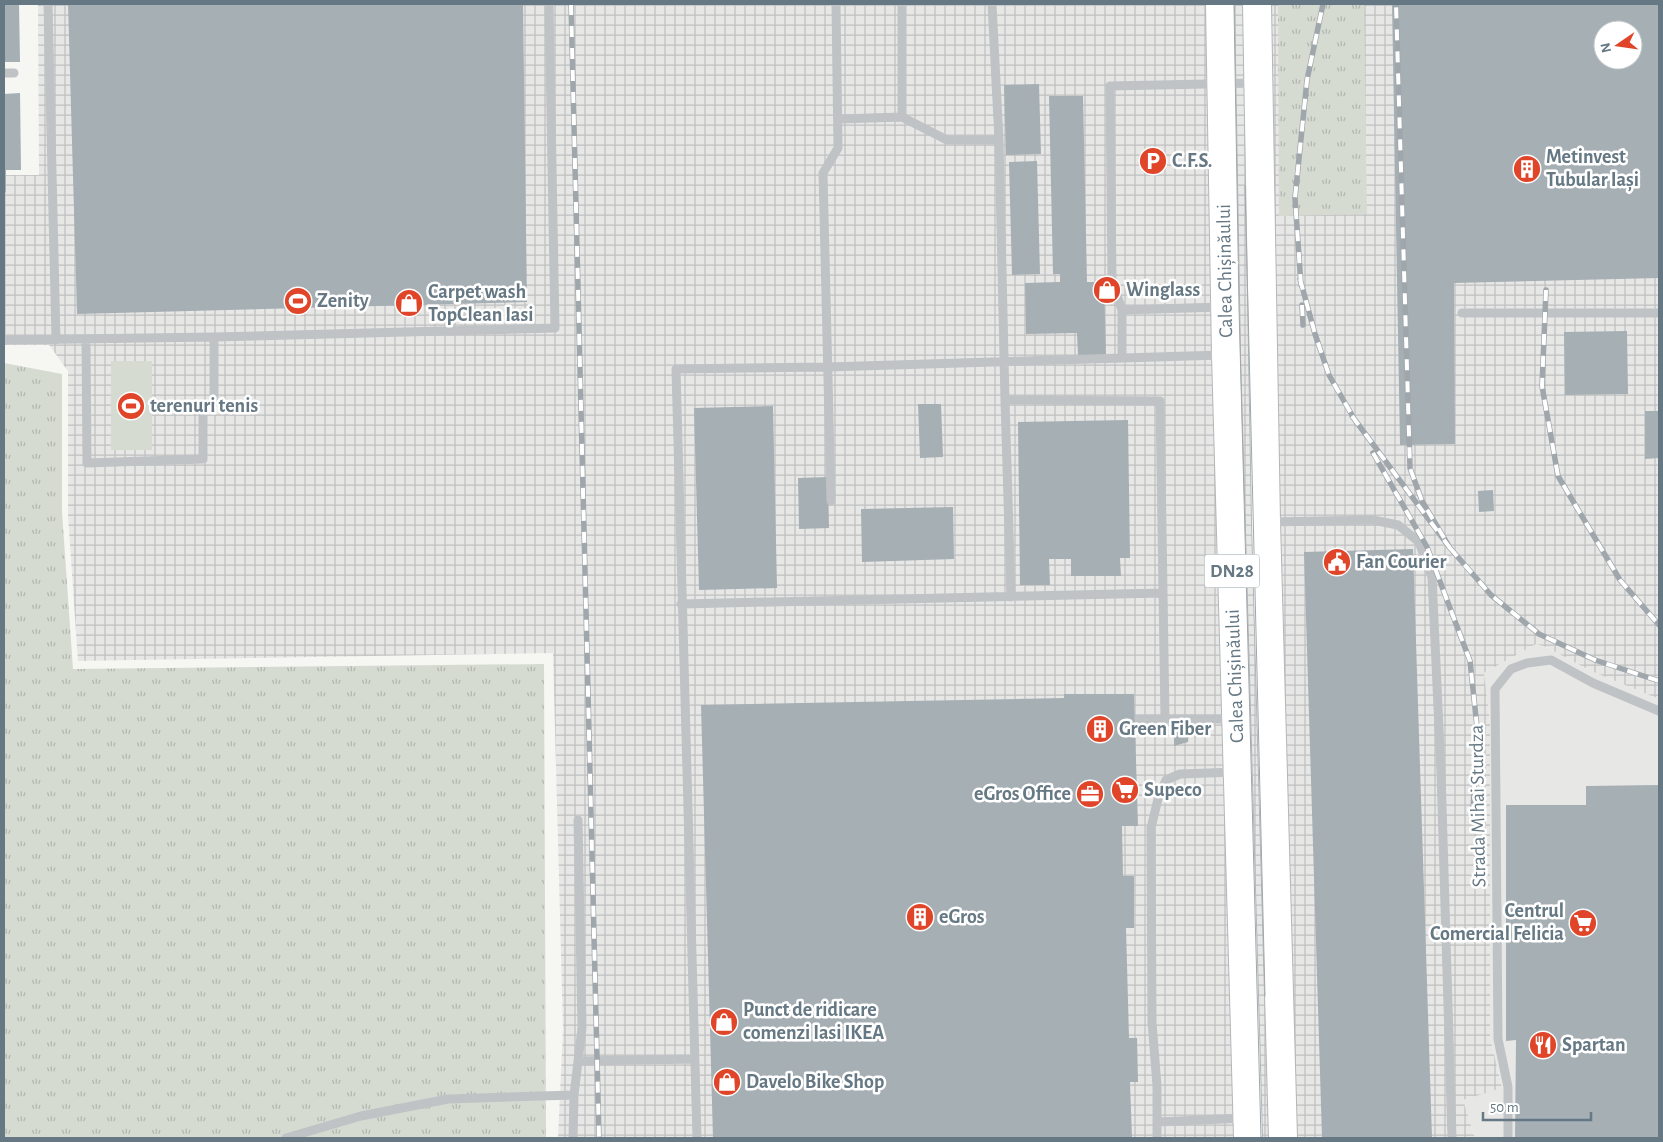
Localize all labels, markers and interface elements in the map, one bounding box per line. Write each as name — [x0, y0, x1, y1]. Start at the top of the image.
north arrow — [1593, 20, 1643, 70]
text: N — [1598, 41, 1614, 54]
parking icon: C.F.S. — [1138, 146, 1168, 176]
place label: Metinvest Tubular Iași — [1546, 147, 1639, 192]
place label: C.F.S. — [1172, 151, 1212, 171]
building icon: Metinvest Tubular Iași — [1512, 154, 1542, 184]
street label: Calea Chișinăului — [1214, 204, 1237, 338]
shop icon: Winglass — [1092, 275, 1122, 305]
place label: Winglass — [1126, 280, 1200, 300]
place label: Carpet wash TopClean Iasi — [428, 282, 533, 325]
sports icon: Zenity — [283, 286, 313, 316]
shop icon: Carpet wash TopClean Iasi — [394, 288, 424, 318]
place label: Zenity — [317, 291, 369, 311]
sports icon: terenuri tenis — [116, 391, 146, 421]
place label: terenuri tenis — [150, 396, 258, 416]
public building icon: Fan Courier — [1322, 547, 1352, 577]
place label: Fan Courier — [1356, 552, 1447, 572]
road number: DN28 — [1204, 554, 1260, 588]
street label: Calea Chișinăului — [1223, 609, 1248, 743]
building icon: Green Fiber — [1085, 714, 1115, 744]
place label: Green Fiber — [1119, 719, 1211, 739]
street label: Strada Mihai Sturdza — [1467, 724, 1489, 888]
supermarket icon: Supeco — [1110, 775, 1140, 805]
office icon: eGros Office — [1075, 779, 1105, 809]
place label: Supeco — [1144, 780, 1202, 800]
place label: eGros Office — [974, 784, 1071, 804]
place label: Centrul Comercial Felicia — [1430, 901, 1564, 944]
building icon: eGros — [905, 902, 935, 932]
place label: eGros — [939, 907, 985, 927]
supermarket icon: Centrul Comercial Felicia — [1568, 908, 1598, 938]
place label: Punct de ridicare comenzi Iasi IKEA — [743, 1000, 884, 1043]
shop icon: Punct de ridicare comenzi Iasi IKEA — [709, 1007, 739, 1037]
restaurant icon: Spartan — [1528, 1030, 1558, 1060]
place label: Spartan — [1562, 1035, 1626, 1055]
shop icon: Davelo Bike Shop — [712, 1067, 742, 1097]
place label: Davelo Bike Shop — [746, 1072, 884, 1092]
scale bar — [1483, 1090, 1590, 1122]
text: 50 m — [1490, 1100, 1519, 1115]

